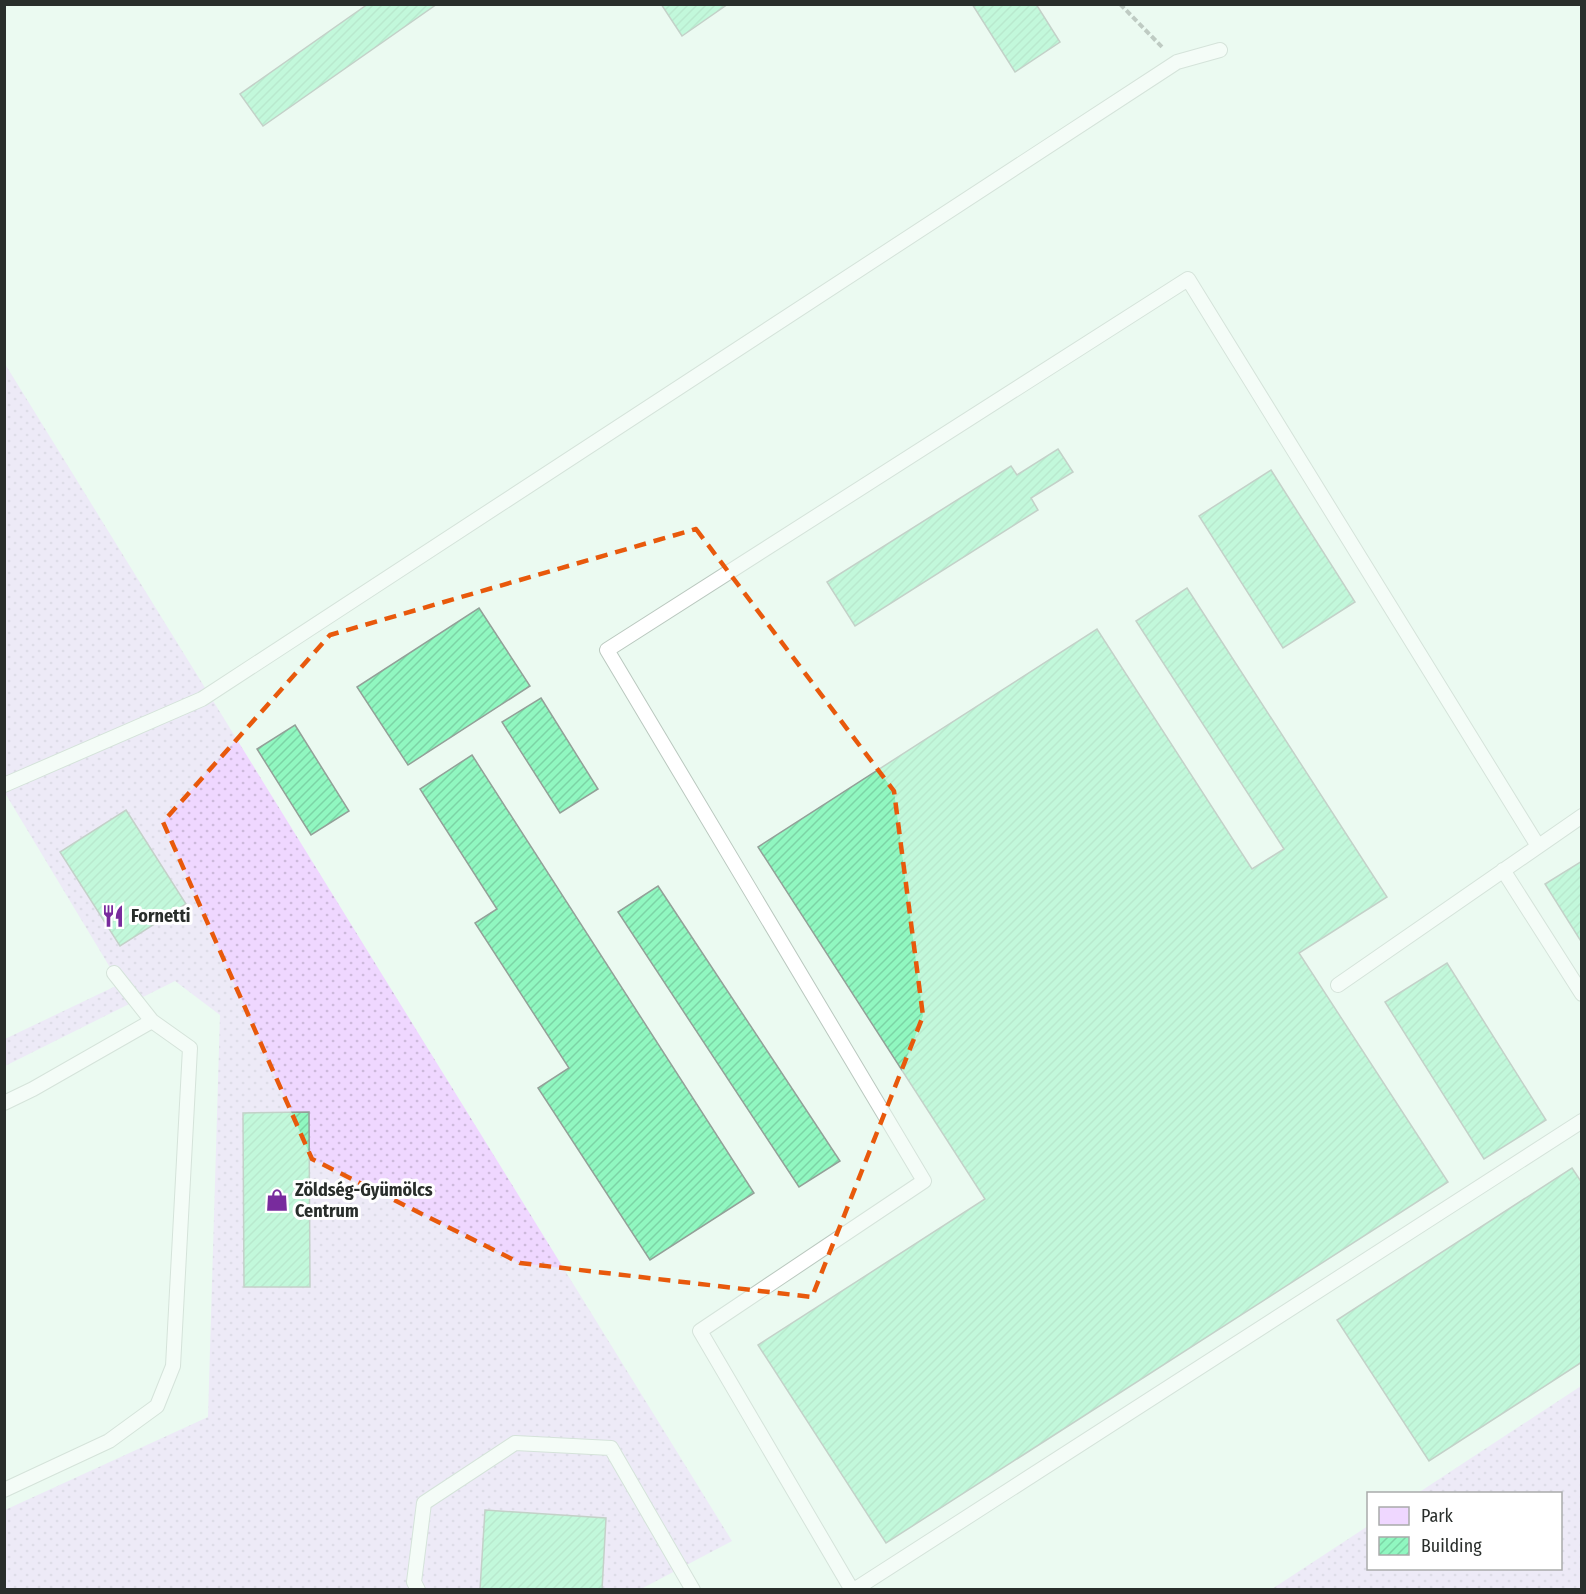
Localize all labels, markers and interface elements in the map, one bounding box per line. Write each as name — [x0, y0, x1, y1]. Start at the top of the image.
restaurant icon: Fornetti — [100, 903, 126, 929]
place label: Fornetti — [131, 905, 190, 927]
place label: Zöldség-Gyümölcs Centrum — [295, 1179, 433, 1222]
shop icon: Zöldség-Gyümölcs Centrum — [264, 1187, 290, 1213]
legend — [1367, 1492, 1562, 1570]
text: Park — [1421, 1505, 1454, 1527]
text: Building — [1421, 1535, 1482, 1557]

